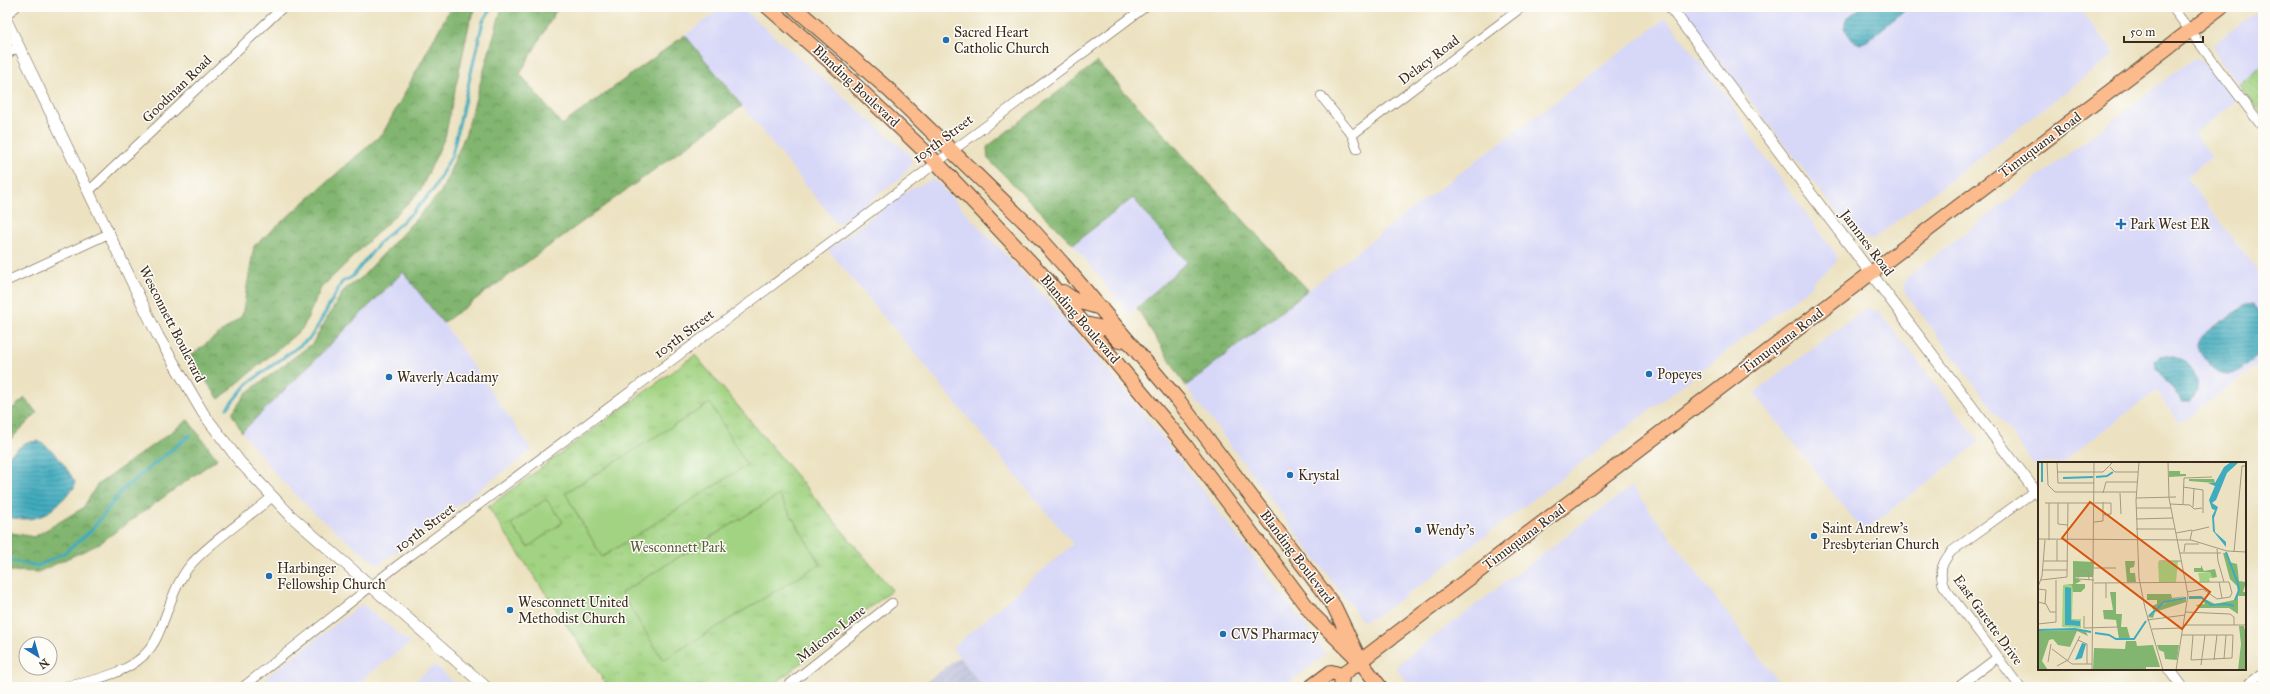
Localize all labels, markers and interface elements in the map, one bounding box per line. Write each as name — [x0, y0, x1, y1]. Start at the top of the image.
scale bar — [2124, 18, 2203, 44]
place label: Sacred Heart Catholic Church — [954, 24, 1050, 57]
text: 50 m — [2130, 25, 2155, 39]
street label: Delacy Road — [1395, 32, 1463, 88]
marker: Sacred Heart Catholic Church — [941, 35, 951, 45]
street label: Blanding Boulevard — [809, 41, 903, 131]
street label: Goodman Road — [139, 52, 215, 126]
street label: Timuquana Road — [1995, 108, 2085, 182]
street label: 105th Street — [910, 111, 976, 167]
street label: Jammes Road — [1835, 205, 1897, 280]
place label: Park West ER — [2130, 216, 2211, 233]
marker: Park West ER — [2115, 218, 2127, 230]
street label: Wesconnett Boulevard — [135, 263, 209, 385]
street label: Blanding Boulevard — [1037, 271, 1123, 367]
street label: Timuquana Road — [1737, 304, 1827, 378]
street label: 105th Street — [651, 306, 717, 362]
place label: Popeyes — [1657, 366, 1702, 383]
place label: Waverly Acadamy — [397, 369, 499, 386]
marker: Popeyes — [1644, 369, 1654, 379]
marker: Waverly Acadamy — [384, 372, 394, 382]
inset map — [2038, 462, 2246, 670]
place label: Krystal — [1298, 467, 1340, 484]
marker: Krystal — [1285, 470, 1295, 480]
street label: 105th Street — [392, 500, 458, 556]
street label: Timuquana Road — [1479, 500, 1569, 574]
street label: Blanding Boulevard — [1256, 507, 1338, 607]
place label: Saint Andrew's Presbyterian Church — [1822, 520, 1939, 553]
place label: Wendy's — [1426, 522, 1474, 539]
marker: Wendy's — [1413, 525, 1423, 535]
marker: Saint Andrew's Presbyterian Church — [1809, 531, 1819, 541]
park label: Wesconnett Park — [630, 539, 726, 556]
place label: Harbinger Fellowship Church — [277, 560, 386, 593]
marker: Harbinger Fellowship Church — [264, 571, 274, 581]
street label: East Garette Drive — [1950, 572, 2027, 669]
place label: Wesconnett United Methodist Church — [518, 594, 629, 627]
street label: Malcone Lane — [793, 602, 869, 666]
marker: Wesconnett United Methodist Church — [505, 605, 515, 615]
place label: CVS Pharmacy — [1231, 626, 1319, 643]
marker: CVS Pharmacy — [1218, 629, 1228, 639]
north arrow — [18, 636, 58, 676]
text: N — [36, 656, 51, 672]

